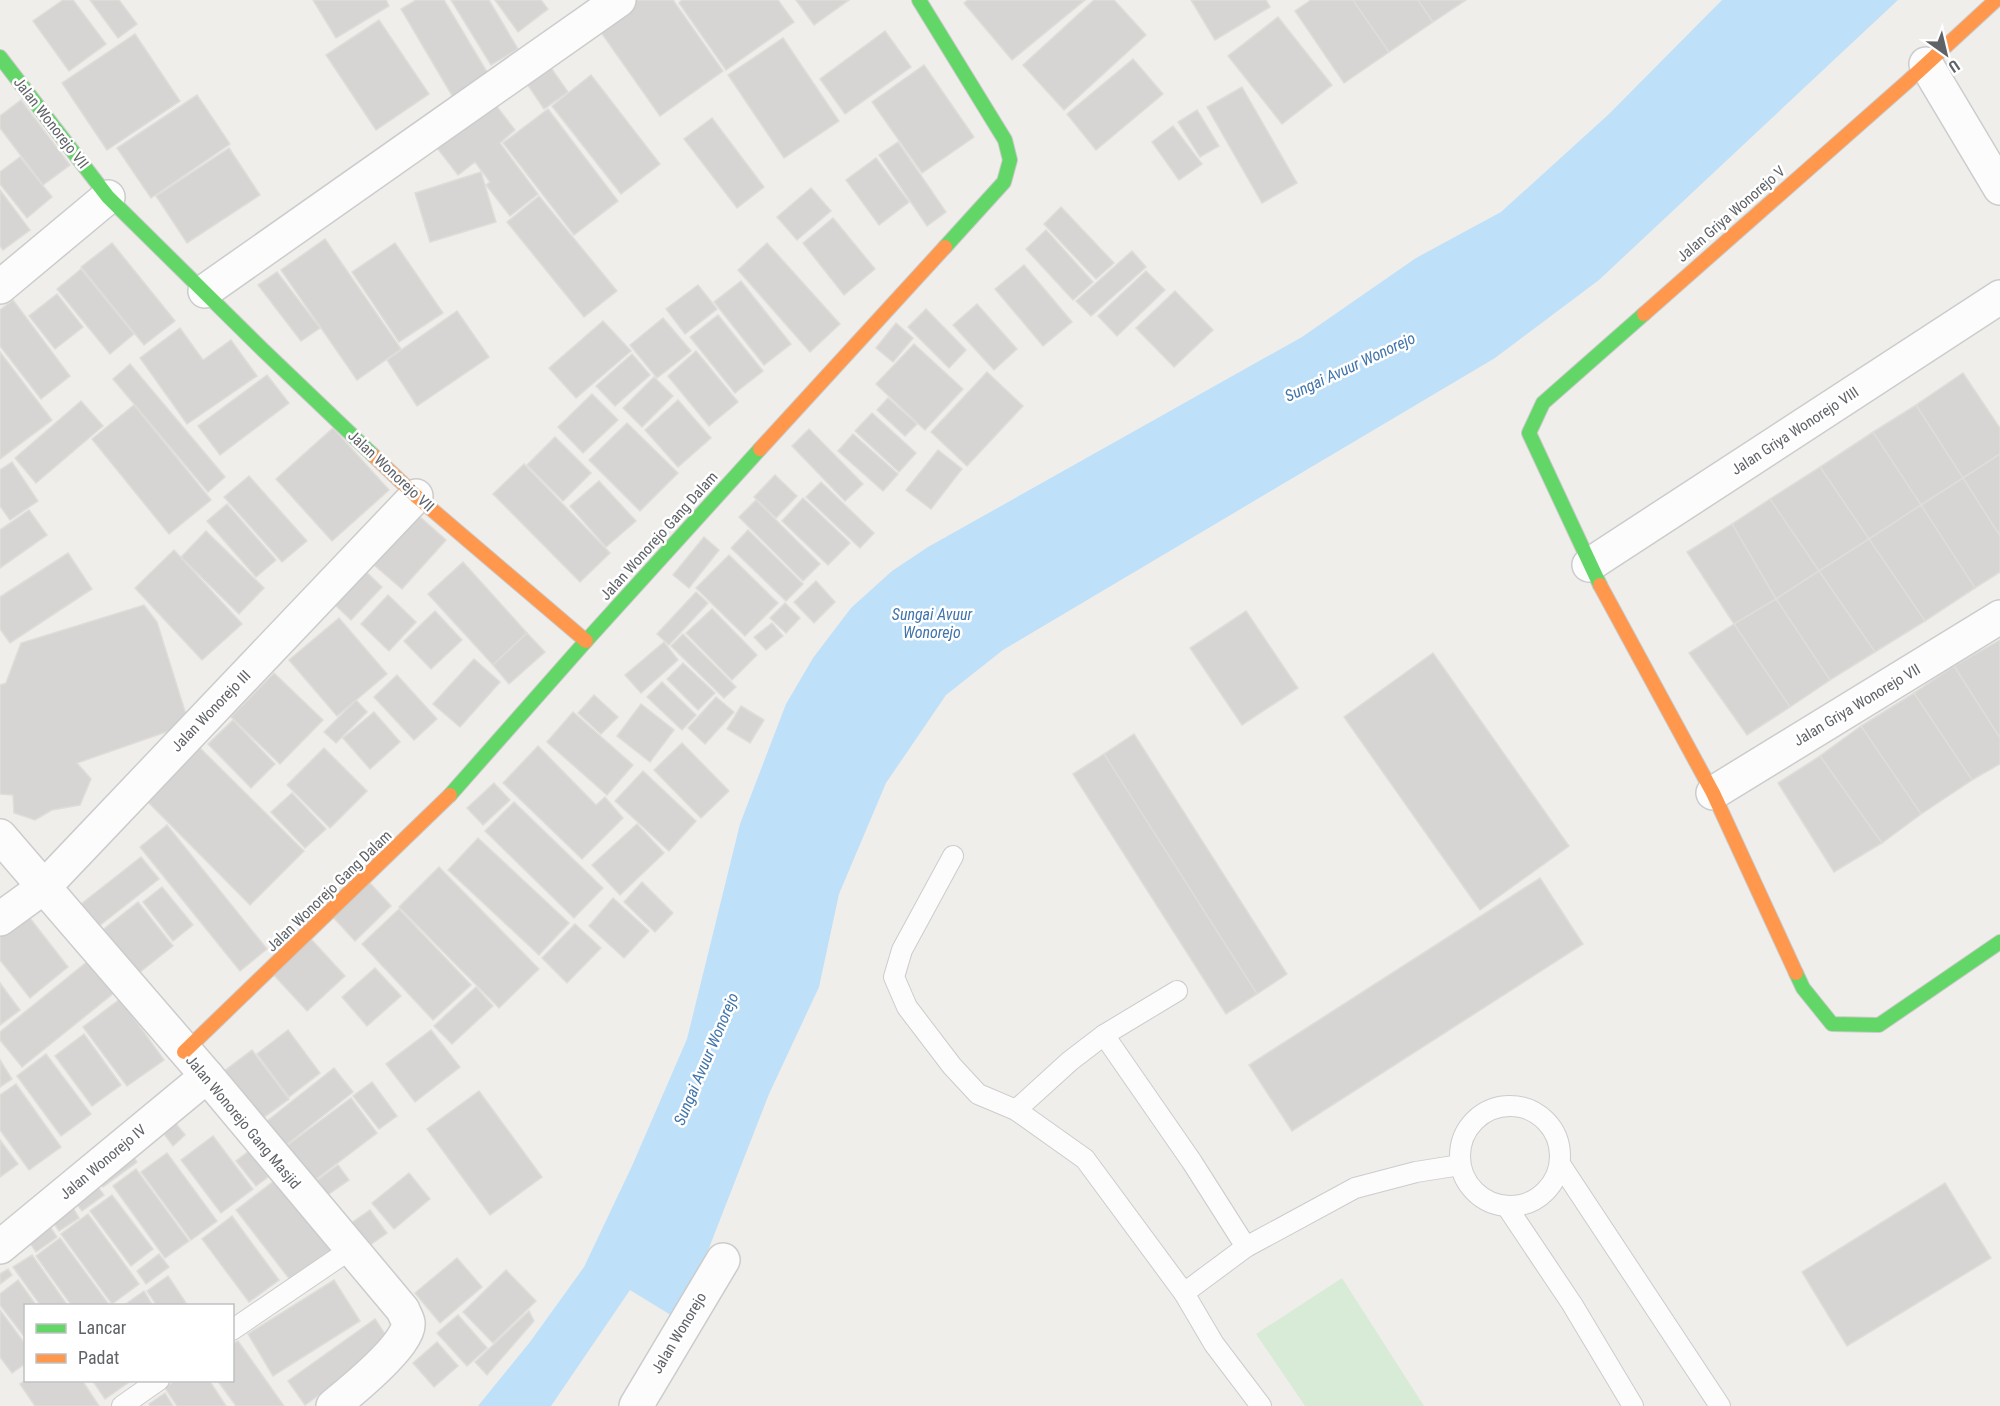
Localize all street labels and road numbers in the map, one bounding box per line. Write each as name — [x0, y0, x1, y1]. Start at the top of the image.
street label: Jalan Wonorejo VII — [10, 74, 92, 172]
street label: Jalan Griya Wonorejo V — [1673, 162, 1789, 266]
street label: Jalan Griya Wonorejo VIII — [1728, 383, 1862, 479]
street label: Jalan Wonorejo VII — [344, 427, 438, 515]
street label: Jalan Wonorejo Gang Dalam — [596, 468, 722, 604]
street label: Jalan Griya Wonorejo VII — [1790, 660, 1924, 750]
street label: Jalan Wonorejo III — [168, 666, 254, 756]
street label: Jalan Wonorejo Gang Dalam — [263, 827, 395, 955]
street label: Jalan Wonorejo Gang Masjid — [182, 1052, 304, 1192]
street label: Jalan Wonorejo IV — [56, 1120, 150, 1203]
street label: Jalan Wonorejo — [648, 1289, 710, 1377]

